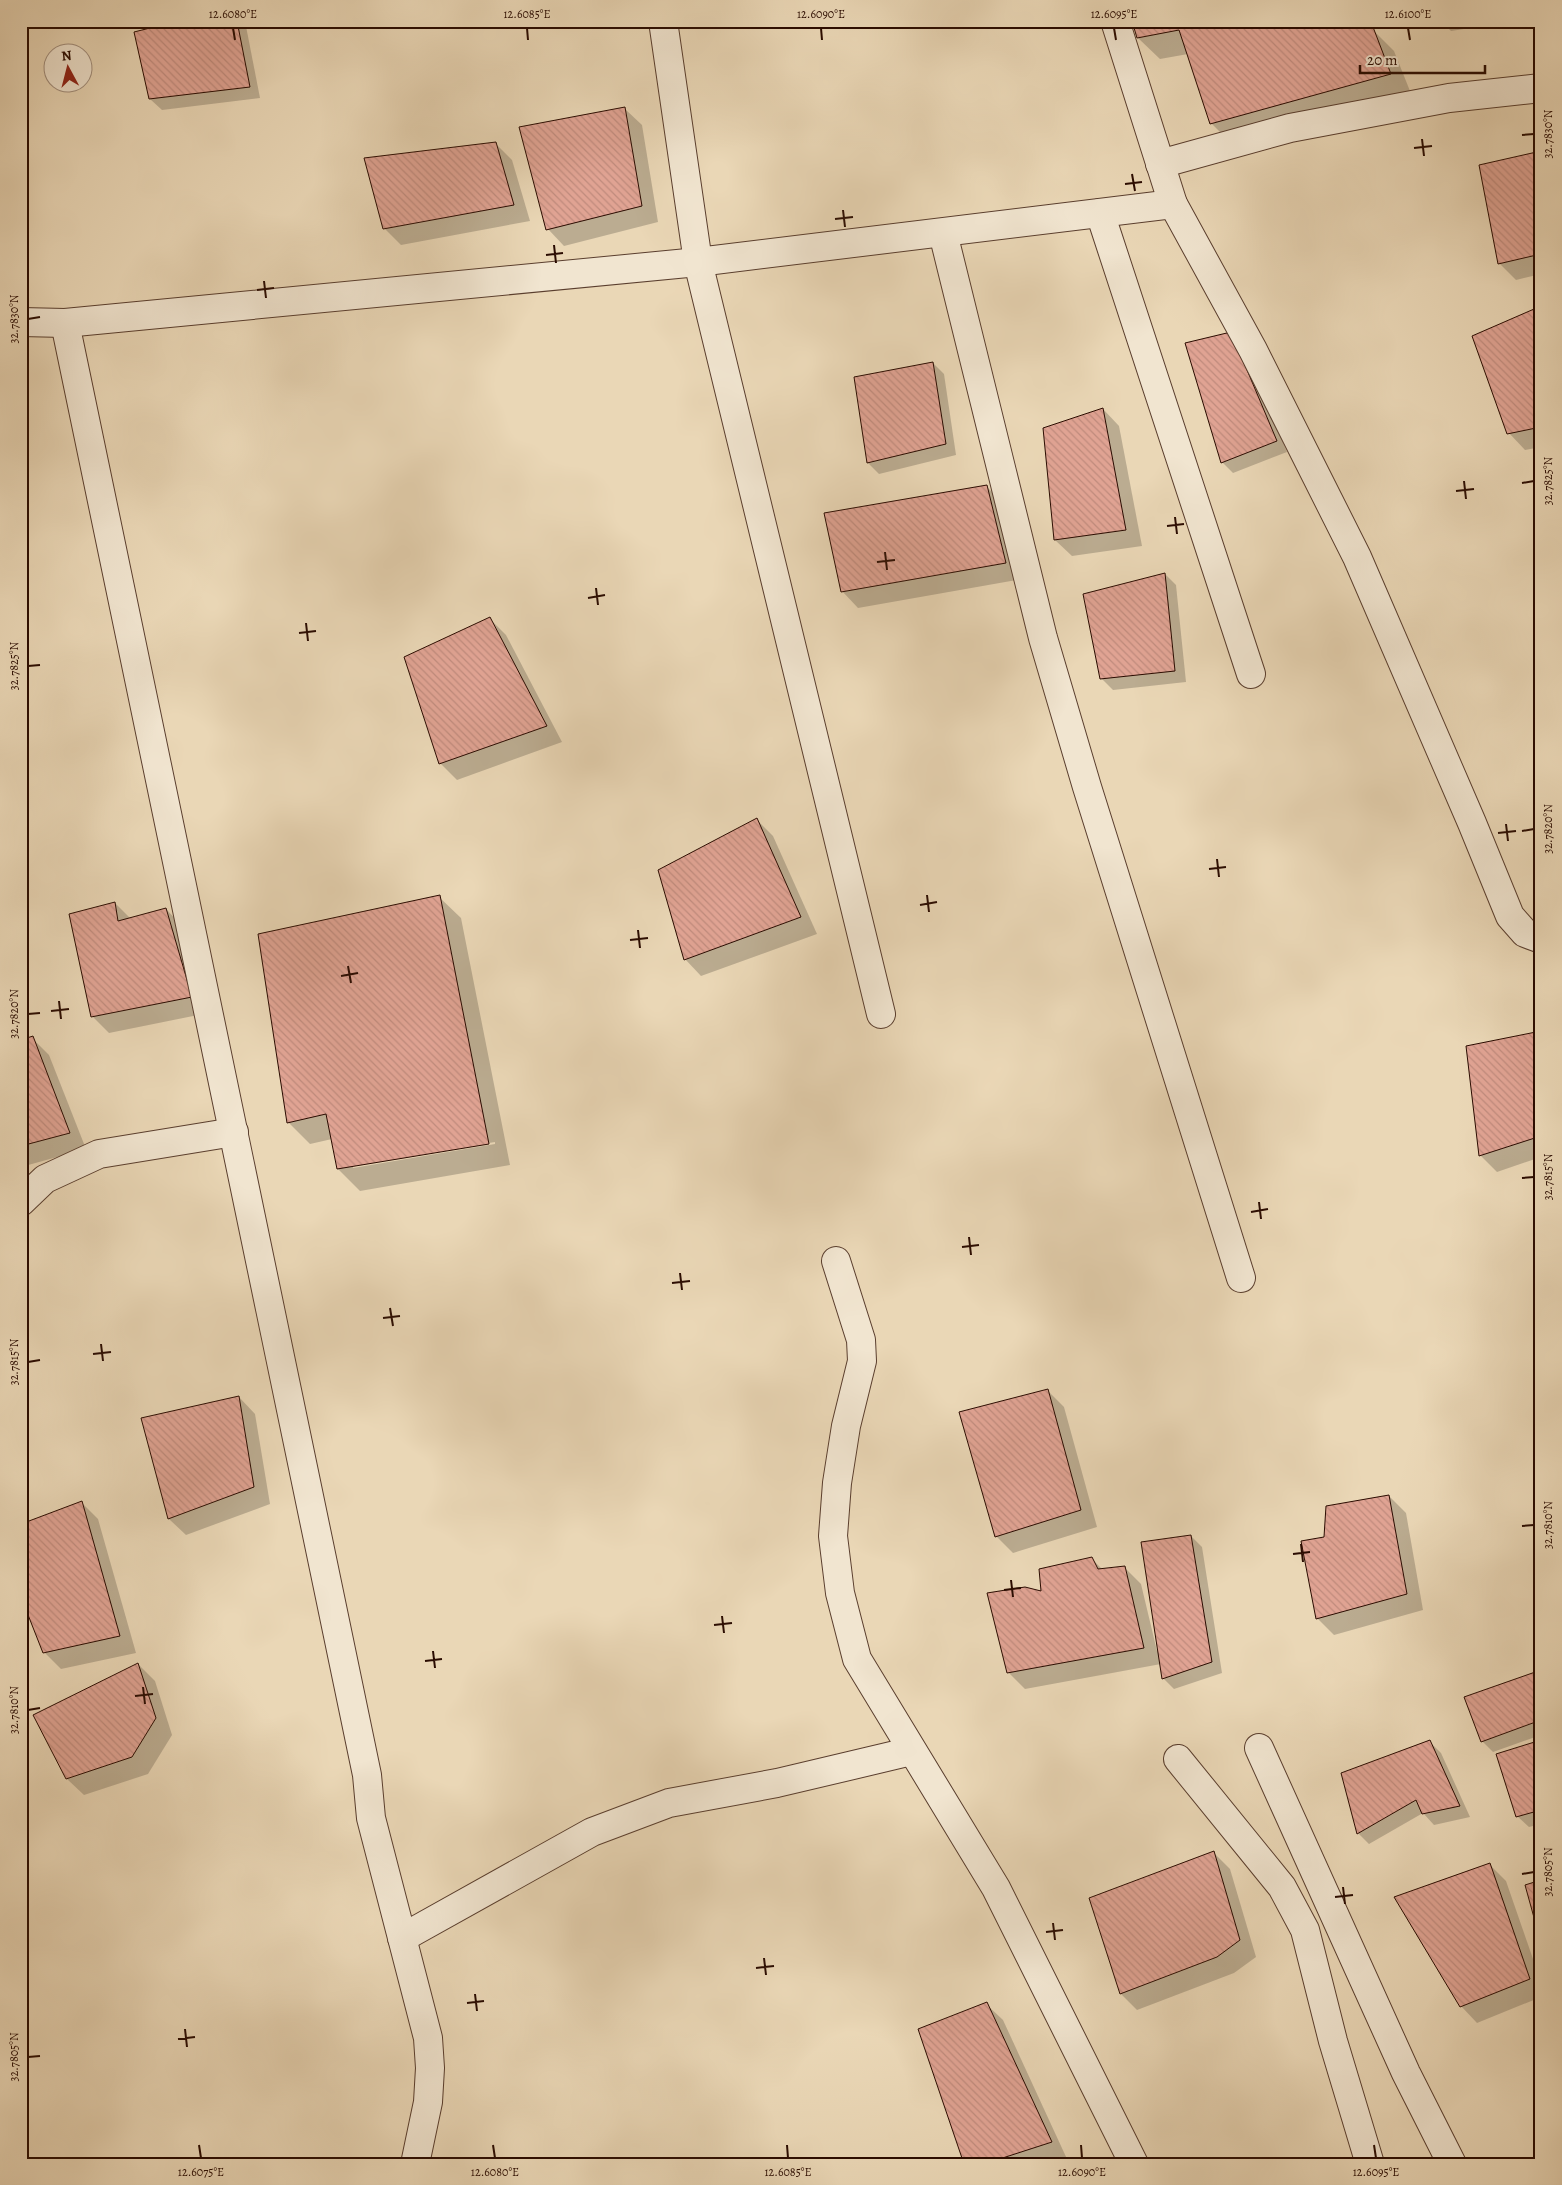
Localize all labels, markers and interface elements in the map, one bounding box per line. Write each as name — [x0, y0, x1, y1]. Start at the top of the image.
text: 12.6080°E — [209, 6, 257, 22]
text: 12.6085°E — [503, 6, 551, 22]
text: 12.6090°E — [797, 6, 845, 22]
text: 12.6095°E — [1091, 6, 1137, 22]
text: 12.6100°E — [1385, 6, 1431, 22]
north arrow — [42, 42, 92, 92]
scale bar — [1360, 42, 1484, 74]
text: N — [60, 46, 73, 66]
text: 20 m — [1367, 50, 1398, 70]
text: 32.7830°N — [1540, 109, 1556, 158]
text: 32.7830°N — [6, 294, 22, 343]
text: 32.7825°N — [1540, 456, 1556, 505]
text: 32.7825°N — [6, 641, 22, 690]
text: 32.7820°N — [1540, 804, 1556, 854]
text: 32.7820°N — [6, 989, 22, 1039]
text: 32.7815°N — [1540, 1153, 1556, 1200]
text: 32.7815°N — [6, 1338, 22, 1385]
text: 32.7810°N — [1540, 1501, 1556, 1549]
text: 32.7810°N — [6, 1686, 22, 1734]
text: 32.7805°N — [1540, 1847, 1556, 1897]
text: 32.7805°N — [6, 2032, 22, 2082]
text: 12.6075°E — [178, 2164, 224, 2180]
text: 12.6080°E — [471, 2164, 519, 2180]
text: 12.6085°E — [764, 2164, 812, 2180]
text: 12.6090°E — [1058, 2164, 1106, 2180]
text: 12.6095°E — [1353, 2164, 1399, 2180]

